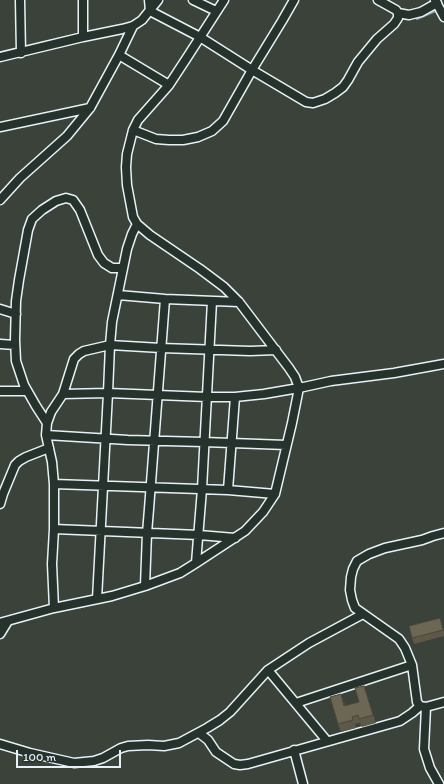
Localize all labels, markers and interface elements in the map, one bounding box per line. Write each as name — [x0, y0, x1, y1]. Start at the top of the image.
scale bar — [18, 742, 123, 768]
text: 100 m — [23, 750, 56, 764]

